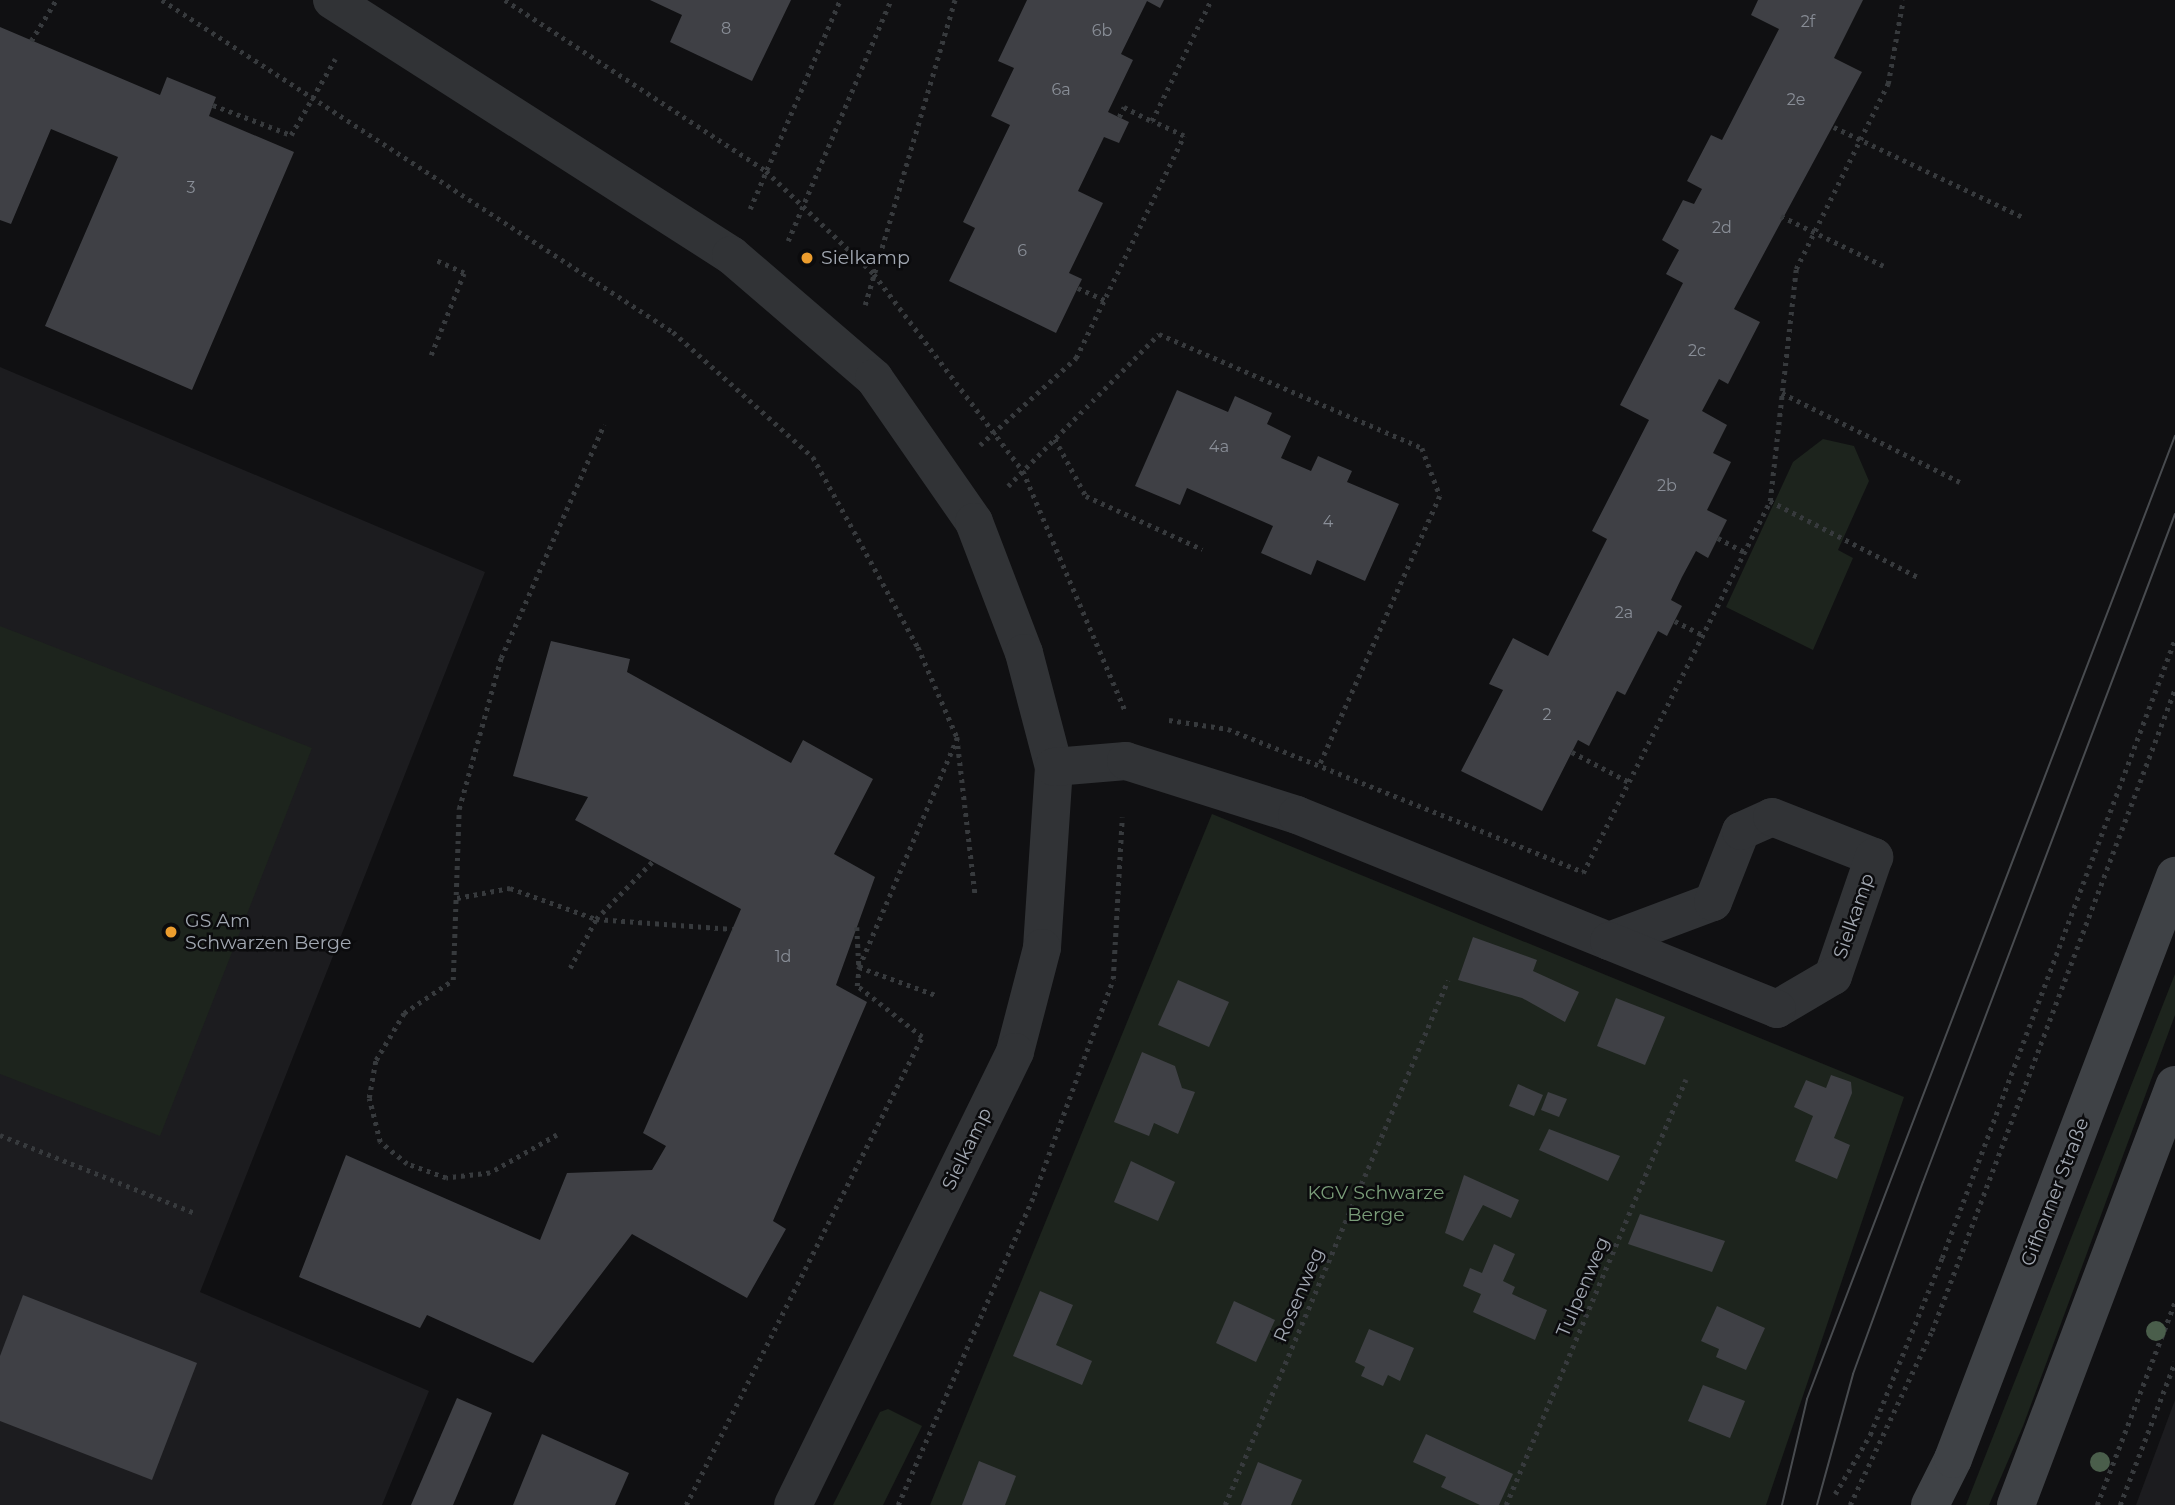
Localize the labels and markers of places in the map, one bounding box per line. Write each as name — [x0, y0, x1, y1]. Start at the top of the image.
place label: Sielkamp — [821, 247, 910, 269]
marker: Sielkamp — [799, 250, 815, 266]
place label: GS Am Schwarzen Berge — [185, 910, 352, 954]
marker: GS Am Schwarzen Berge — [163, 924, 179, 940]

